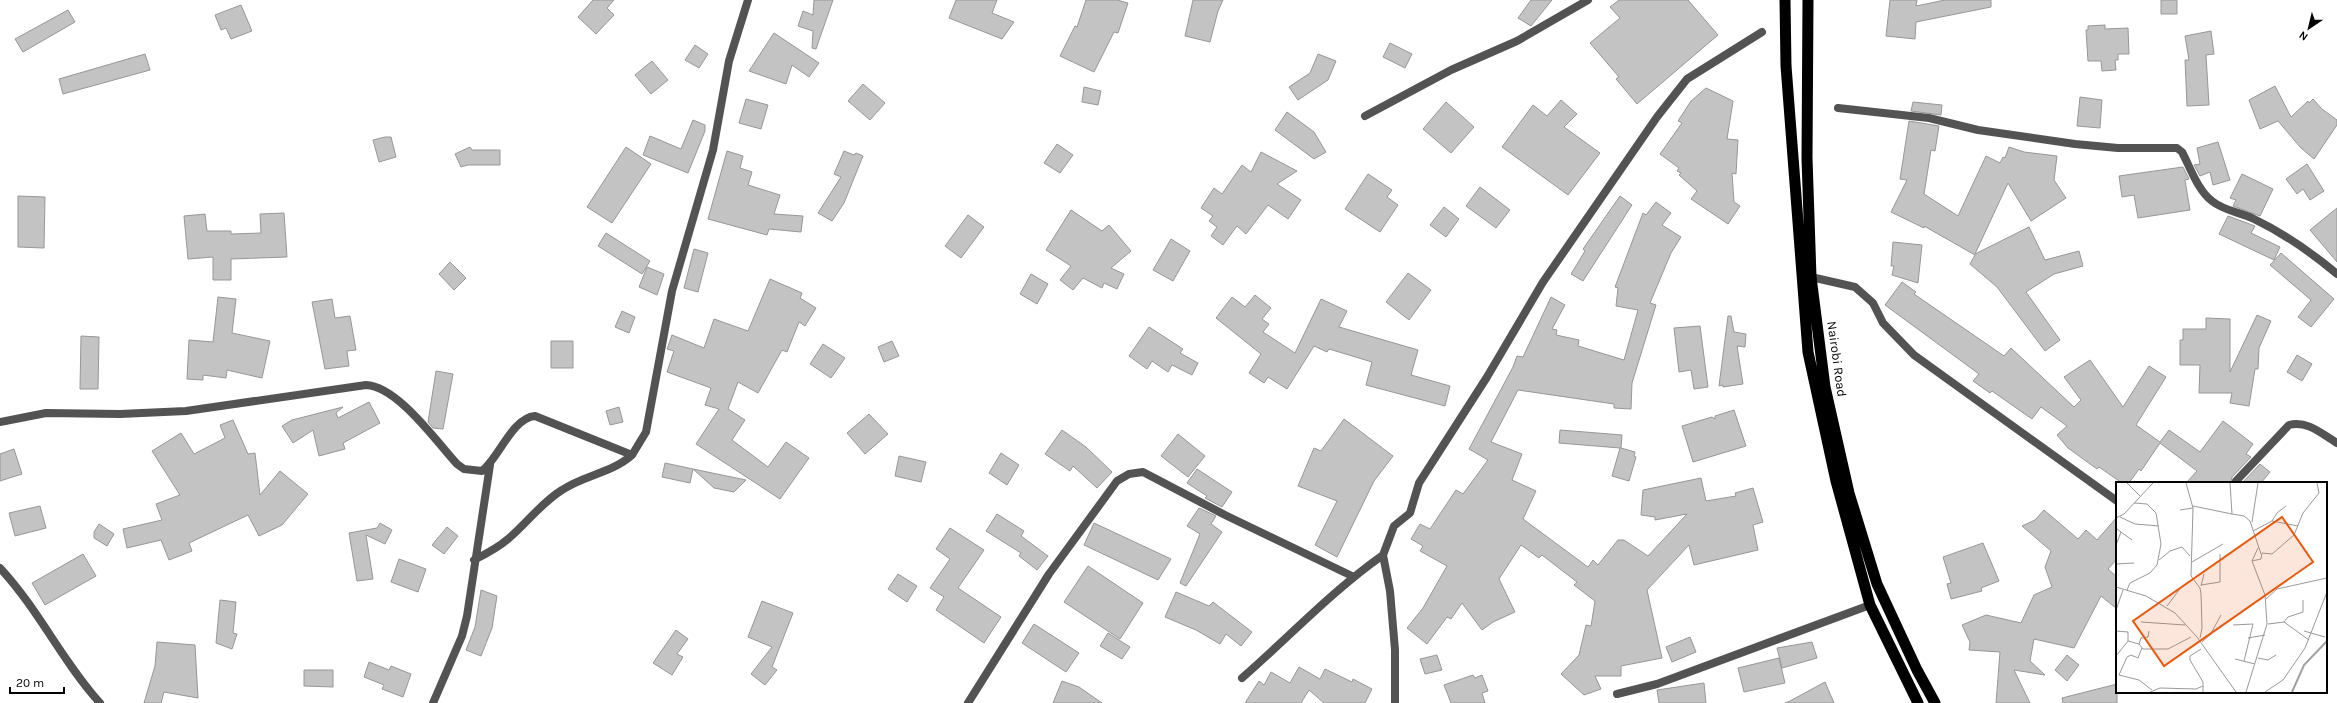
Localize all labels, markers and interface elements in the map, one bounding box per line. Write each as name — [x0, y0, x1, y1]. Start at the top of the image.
north arrow — [2289, 8, 2329, 48]
text: N — [2297, 28, 2311, 43]
street label: Nairobi Road — [1824, 320, 1850, 398]
inset map — [2116, 482, 2327, 693]
scale bar — [10, 669, 64, 695]
text: 20 m — [16, 676, 44, 690]

